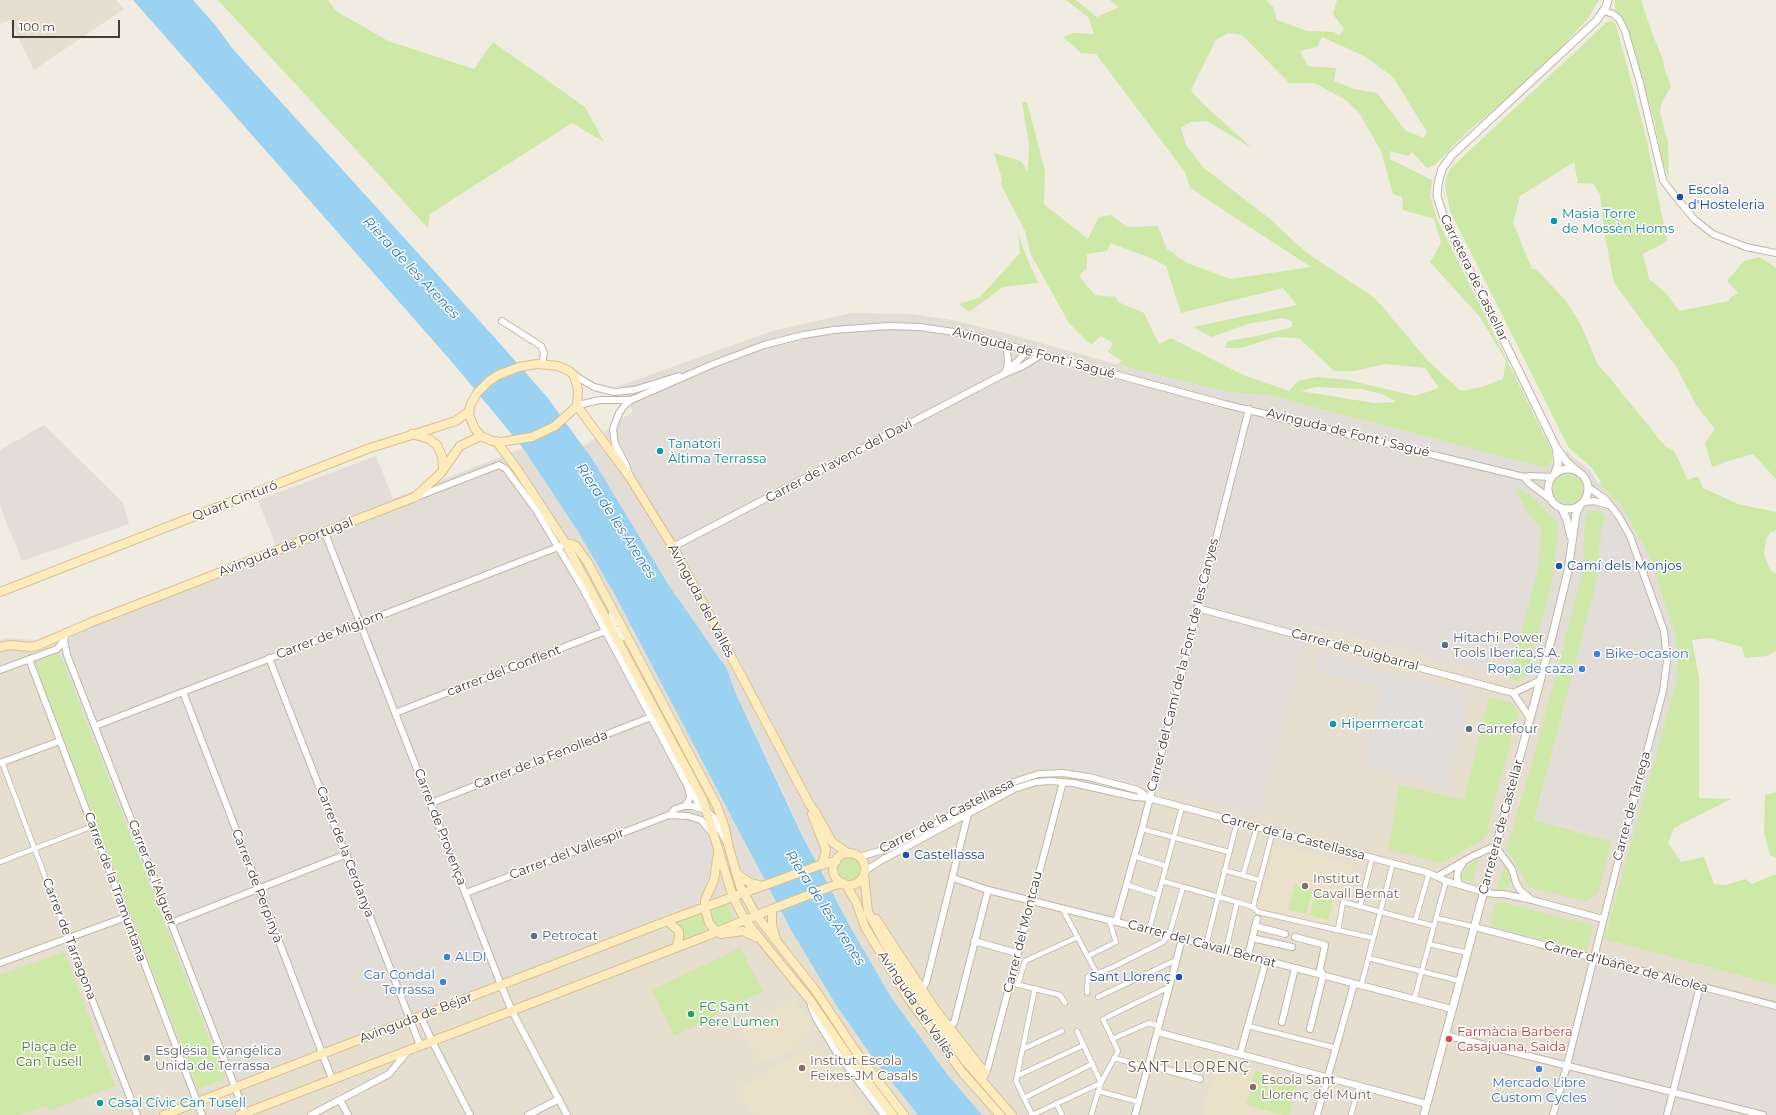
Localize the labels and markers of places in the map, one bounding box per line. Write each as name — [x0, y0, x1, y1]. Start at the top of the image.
place label: Escola d'Hosteleria — [1688, 182, 1765, 213]
marker: Escola d'Hosteleria — [1675, 192, 1685, 202]
place label: Masia Torre de Mossèn Homs — [1562, 206, 1674, 237]
marker: Masia Torre de Mossèn Homs — [1549, 216, 1559, 226]
place label: Tanatori Àltima Terrassa — [668, 436, 767, 467]
marker: Tanatori Àltima Terrassa — [655, 446, 665, 456]
place label: Camí dels Monjos — [1567, 558, 1682, 574]
marker: Camí dels Monjos — [1554, 561, 1564, 571]
place label: Hitachi Power Tools Iberica,S.A. — [1453, 630, 1560, 661]
marker: Hitachi Power Tools Iberica,S.A. — [1440, 640, 1450, 650]
place label: Bike-ocasion — [1605, 646, 1689, 662]
marker: Bike-ocasion — [1592, 649, 1602, 659]
place label: Ropa de caza — [1487, 661, 1574, 677]
marker: Ropa de caza — [1577, 664, 1587, 674]
place label: Hipermercat — [1341, 716, 1424, 732]
marker: Hipermercat — [1328, 719, 1338, 729]
place label: Carrefour — [1477, 721, 1538, 737]
marker: Carrefour — [1464, 724, 1474, 734]
place label: Castellassa — [914, 847, 985, 863]
marker: Castellassa — [901, 850, 911, 860]
place label: Institut Cavall Bernat — [1313, 871, 1399, 902]
marker: Institut Cavall Bernat — [1300, 881, 1310, 891]
place label: Petrocat — [542, 928, 598, 944]
marker: Petrocat — [529, 931, 539, 941]
place label: ALDI — [455, 949, 487, 965]
marker: ALDI — [442, 952, 452, 962]
place label: Car Condal Terrassa — [364, 967, 435, 998]
place label: Sant Llorenç — [1090, 969, 1171, 985]
marker: Sant Llorenç — [1174, 972, 1184, 982]
marker: Car Condal Terrassa — [438, 977, 448, 987]
place label: FC Sant Pere Lumen — [699, 999, 779, 1030]
marker: FC Sant Pere Lumen — [686, 1009, 696, 1019]
place label: Farmàcia Barbera Casajuana, Saida — [1457, 1024, 1573, 1055]
marker: Farmàcia Barbera Casajuana, Saida — [1444, 1034, 1454, 1044]
place label: Església Evangèlica Unida de Terrassa — [155, 1043, 282, 1074]
marker: Església Evangèlica Unida de Terrassa — [142, 1053, 152, 1063]
place label: Institut Escola Feixes-JM Casals — [810, 1053, 918, 1084]
marker: Institut Escola Feixes-JM Casals — [797, 1063, 807, 1073]
marker: Mercado Libre Custom Cycles — [1534, 1064, 1544, 1074]
place label: Escola Sant Llorenç del Munt — [1261, 1072, 1372, 1103]
place label: Mercado Libre Custom Cycles — [1491, 1075, 1587, 1106]
marker: Escola Sant Llorenç del Munt — [1248, 1082, 1258, 1092]
place label: Casal Cívic Can Tusell — [108, 1095, 246, 1111]
marker: Casal Cívic Can Tusell — [95, 1098, 105, 1108]

